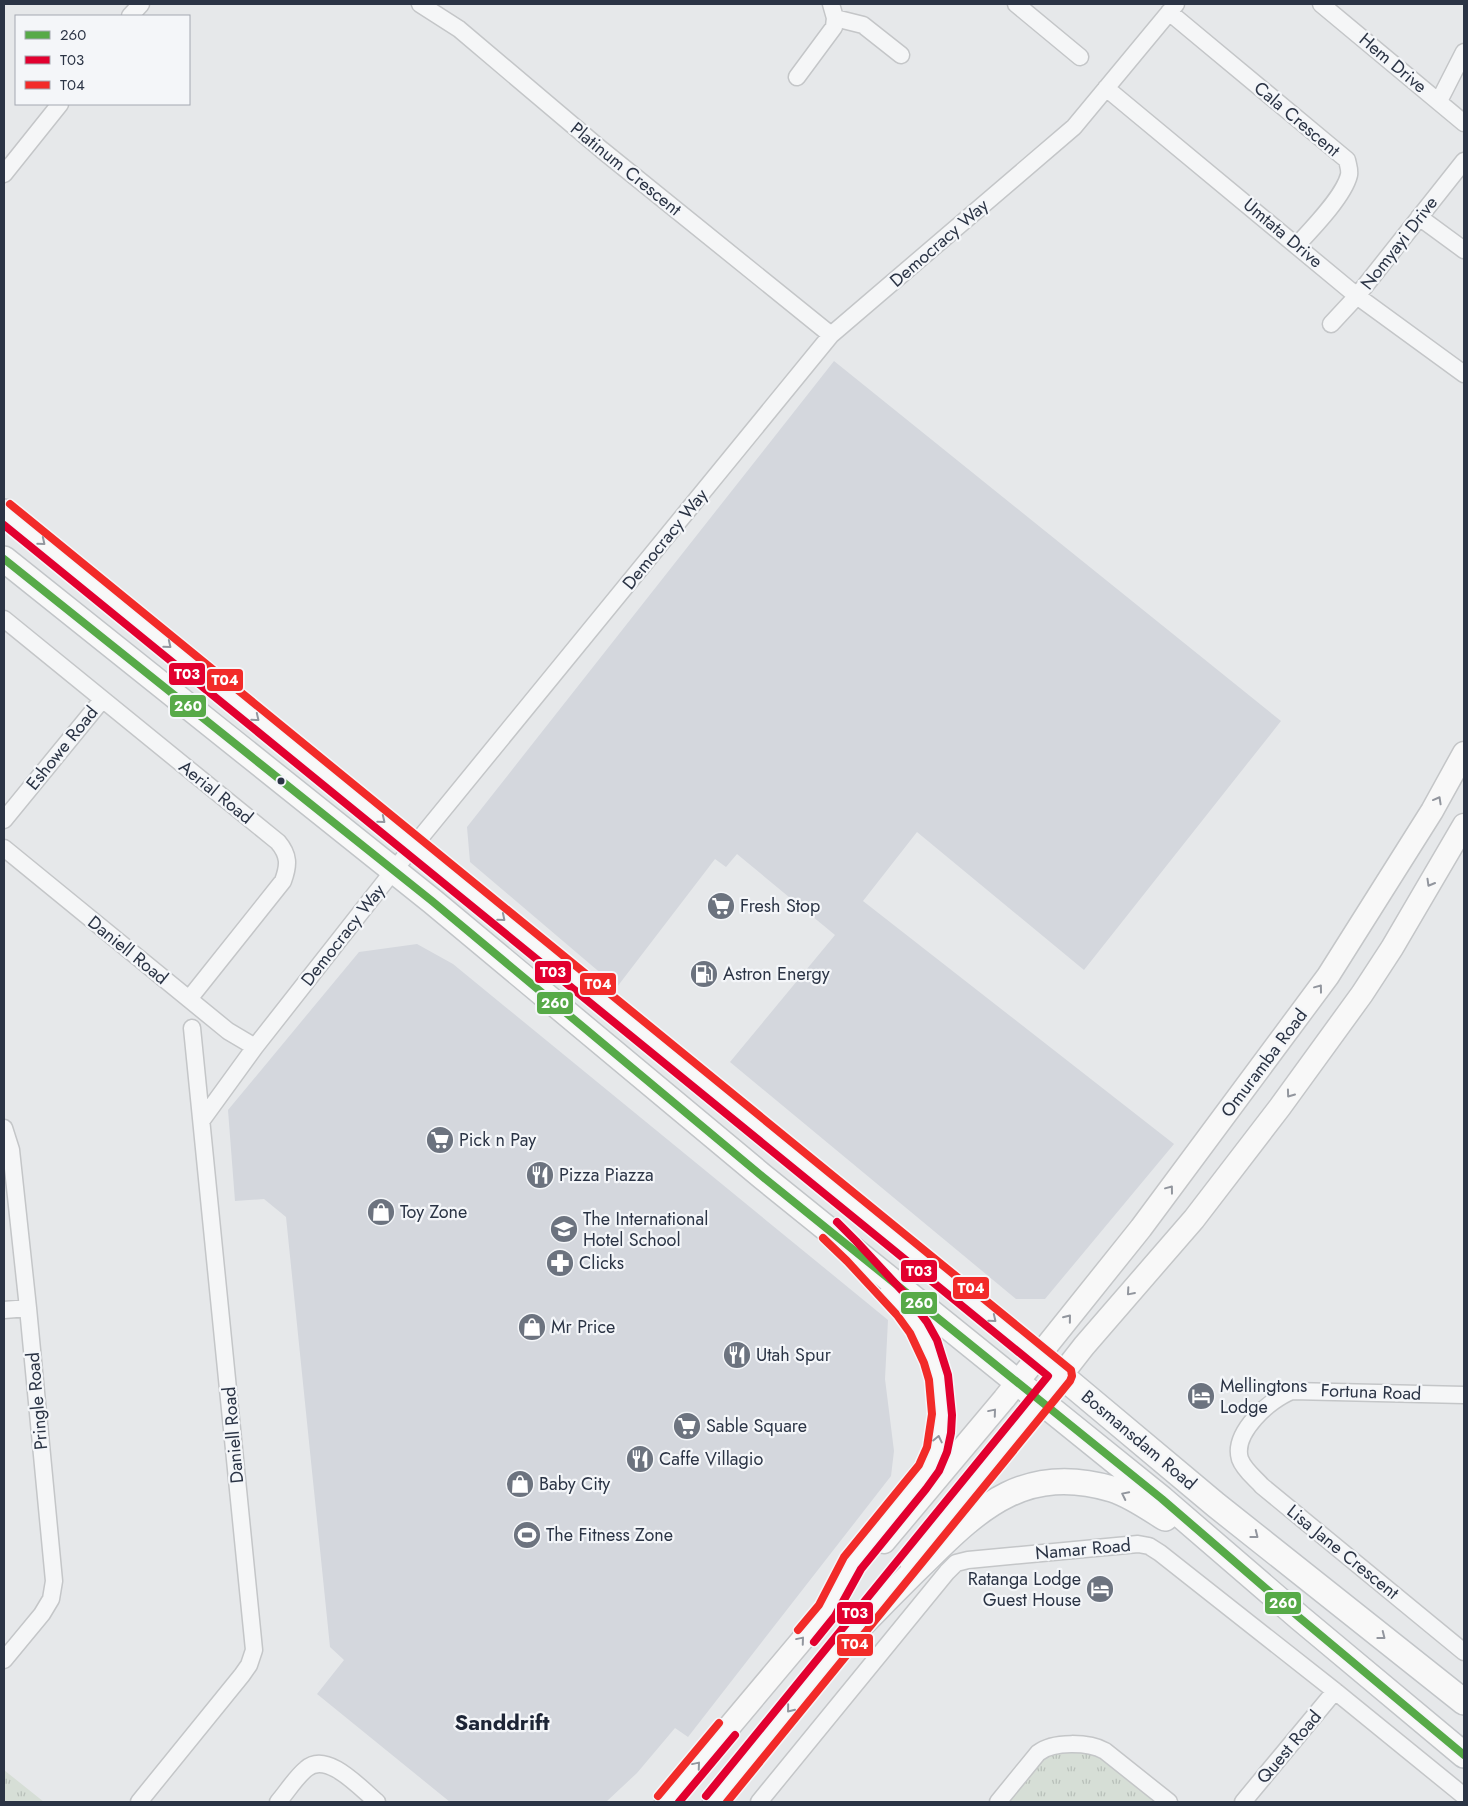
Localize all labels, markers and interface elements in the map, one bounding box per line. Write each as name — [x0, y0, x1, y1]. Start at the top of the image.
legend — [15, 15, 190, 105]
text: 260 — [60, 24, 86, 46]
street label: Hem Drive — [1353, 27, 1433, 99]
text: T03 — [60, 49, 84, 71]
text: T04 — [60, 74, 85, 96]
street label: Cala Crescent — [1248, 75, 1346, 163]
street label: Platinum Crescent — [565, 116, 688, 222]
street label: Nomyayi Drive — [1354, 191, 1444, 295]
street label: Umtata Drive — [1238, 192, 1328, 274]
street label: Democracy Way — [884, 193, 994, 293]
street label: Democracy Way — [616, 483, 714, 595]
one-way arrow — [36, 537, 45, 546]
one-way arrow — [162, 640, 171, 649]
line badge: T03 — [168, 662, 206, 686]
text: T03 — [174, 664, 200, 684]
line badge: T04 — [206, 668, 244, 692]
text: T04 — [212, 670, 239, 690]
line badge: 260 — [169, 694, 207, 718]
text: 260 — [174, 696, 202, 716]
street label: Eshowe Road — [20, 700, 104, 796]
one-way arrow — [251, 712, 260, 721]
street label: Aerial Road — [173, 754, 259, 830]
unlabelled marker — [276, 776, 286, 786]
one-way arrow — [1432, 796, 1442, 805]
one-way arrow — [376, 815, 385, 823]
street label: Democracy Way — [295, 878, 391, 992]
one-way arrow — [1427, 878, 1437, 887]
supermarket icon: Fresh Stop — [706, 891, 736, 921]
place label: Fresh Stop — [740, 893, 820, 919]
street label: Daniell Road — [82, 909, 174, 991]
one-way arrow — [497, 913, 506, 922]
fuel station icon: Astron Energy — [689, 959, 719, 989]
line badge: T03 — [534, 960, 572, 984]
place label: Astron Energy — [723, 961, 830, 987]
text: T03 — [540, 962, 566, 982]
line badge: T04 — [579, 972, 617, 996]
text: T04 — [585, 974, 612, 994]
one-way arrow — [1313, 984, 1322, 994]
line badge: 260 — [536, 991, 574, 1015]
text: 260 — [541, 993, 569, 1013]
street label: Omuramba Road — [1215, 1003, 1313, 1123]
one-way arrow — [1287, 1088, 1296, 1097]
supermarket icon: Pick n Pay — [425, 1125, 455, 1155]
place label: Pick n Pay — [459, 1127, 536, 1153]
restaurant icon: Pizza Piazza — [525, 1160, 555, 1190]
place label: Pizza Piazza — [559, 1162, 654, 1188]
one-way arrow — [1164, 1185, 1173, 1195]
shop icon: Toy Zone — [366, 1197, 396, 1227]
place label: Toy Zone — [400, 1199, 467, 1225]
place label: The International Hotel School — [583, 1206, 708, 1253]
school or university icon: The International Hotel School — [549, 1214, 579, 1244]
pharmacy icon: Clicks — [545, 1248, 575, 1278]
place label: Clicks — [579, 1250, 624, 1276]
line badge: T03 — [900, 1259, 938, 1283]
text: T03 — [906, 1261, 932, 1281]
line badge: T04 — [952, 1276, 990, 1300]
text: T04 — [958, 1278, 985, 1298]
one-way arrow — [1127, 1286, 1136, 1295]
line badge: 260 — [900, 1291, 938, 1315]
text: 260 — [905, 1293, 933, 1313]
shop icon: Mr Price — [517, 1312, 547, 1342]
place label: Mr Price — [551, 1314, 615, 1340]
one-way arrow — [987, 1314, 996, 1322]
one-way arrow — [1063, 1314, 1072, 1323]
restaurant icon: Utah Spur — [722, 1340, 752, 1370]
place label: Utah Spur — [756, 1342, 832, 1368]
street label: Pringle Road — [20, 1351, 54, 1451]
place label: Mellingtons Lodge — [1220, 1373, 1307, 1420]
street label: Fortuna Road — [1320, 1377, 1422, 1407]
hotel icon: Mellingtons Lodge — [1186, 1381, 1216, 1411]
street label: Bosmansdam Road — [1076, 1384, 1202, 1496]
street label: Daniell Road — [216, 1386, 250, 1484]
one-way arrow — [987, 1408, 996, 1417]
supermarket icon: Sable Square — [672, 1411, 702, 1441]
place label: Sable Square — [706, 1413, 807, 1439]
one-way arrow — [933, 1435, 943, 1444]
restaurant icon: Caffe Villagio — [625, 1444, 655, 1474]
place label: Caffe Villagio — [659, 1446, 763, 1472]
shop icon: Baby City — [505, 1469, 535, 1499]
place label: Baby City — [539, 1471, 610, 1497]
one-way arrow — [1121, 1491, 1130, 1502]
street label: Lisa Jane Crescent — [1281, 1499, 1405, 1606]
sports icon: The Fitness Zone — [512, 1520, 542, 1550]
place label: The Fitness Zone — [546, 1522, 673, 1548]
one-way arrow — [1249, 1530, 1258, 1539]
street label: Namar Road — [1034, 1532, 1132, 1566]
place label: Ratanga Lodge Guest House — [968, 1566, 1081, 1613]
hotel icon: Ratanga Lodge Guest House — [1085, 1574, 1115, 1604]
line badge: 260 — [1264, 1591, 1302, 1615]
text: 260 — [1269, 1593, 1297, 1613]
line badge: T03 — [836, 1601, 874, 1625]
text: T03 — [842, 1603, 868, 1623]
one-way arrow — [1376, 1631, 1385, 1639]
line badge: T04 — [836, 1633, 874, 1657]
text: T04 — [842, 1634, 869, 1654]
one-way arrow — [796, 1637, 805, 1646]
one-way arrow — [787, 1704, 796, 1713]
street label: Quest Road — [1251, 1705, 1327, 1789]
district label: Sanddrift — [454, 1706, 550, 1738]
one-way arrow — [691, 1762, 700, 1771]

